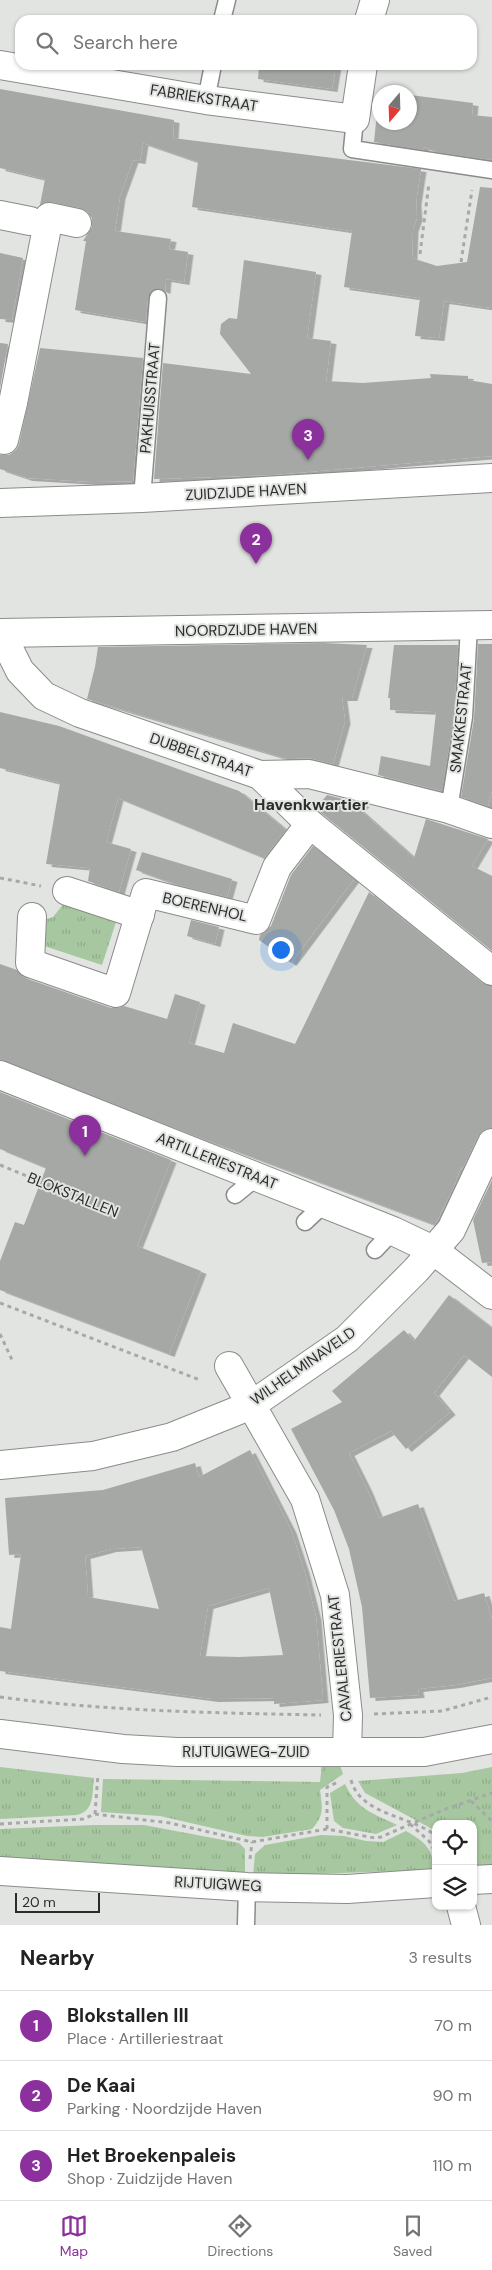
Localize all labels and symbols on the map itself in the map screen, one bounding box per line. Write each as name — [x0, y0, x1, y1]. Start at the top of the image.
street label: FABRIEKSTRAAT — [149, 80, 259, 116]
north arrow — [372, 85, 417, 130]
street label: PAKHUISSTRAAT — [135, 342, 165, 454]
pin: 3 — [292, 419, 324, 460]
street label: ZUIDZIJDE HAVEN — [185, 479, 307, 505]
pin: 2 — [240, 523, 272, 564]
street label: NOORDZIJDE HAVEN — [175, 619, 317, 641]
street label: SMAKKESTRAAT — [445, 662, 477, 774]
street label: DUBBELSTRAAT — [147, 728, 255, 782]
district label: Havenkwartier — [254, 794, 368, 815]
street label: BOERENHOL — [161, 888, 250, 927]
your location — [268, 937, 294, 963]
pin: 1 — [69, 1115, 101, 1156]
street label: ARTILLERIESTRAAT — [153, 1128, 281, 1194]
street label: BLOKSTALLEN — [24, 1168, 122, 1222]
street label: WILHELMINAVELD — [246, 1322, 360, 1410]
street label: CAVALERIESTRAAT — [323, 1593, 357, 1723]
street label: RIJTUIGWEG-ZUID — [182, 1742, 310, 1762]
street label: RIJTUIGWEG — [174, 1872, 262, 1896]
scale bar — [15, 1890, 100, 1913]

